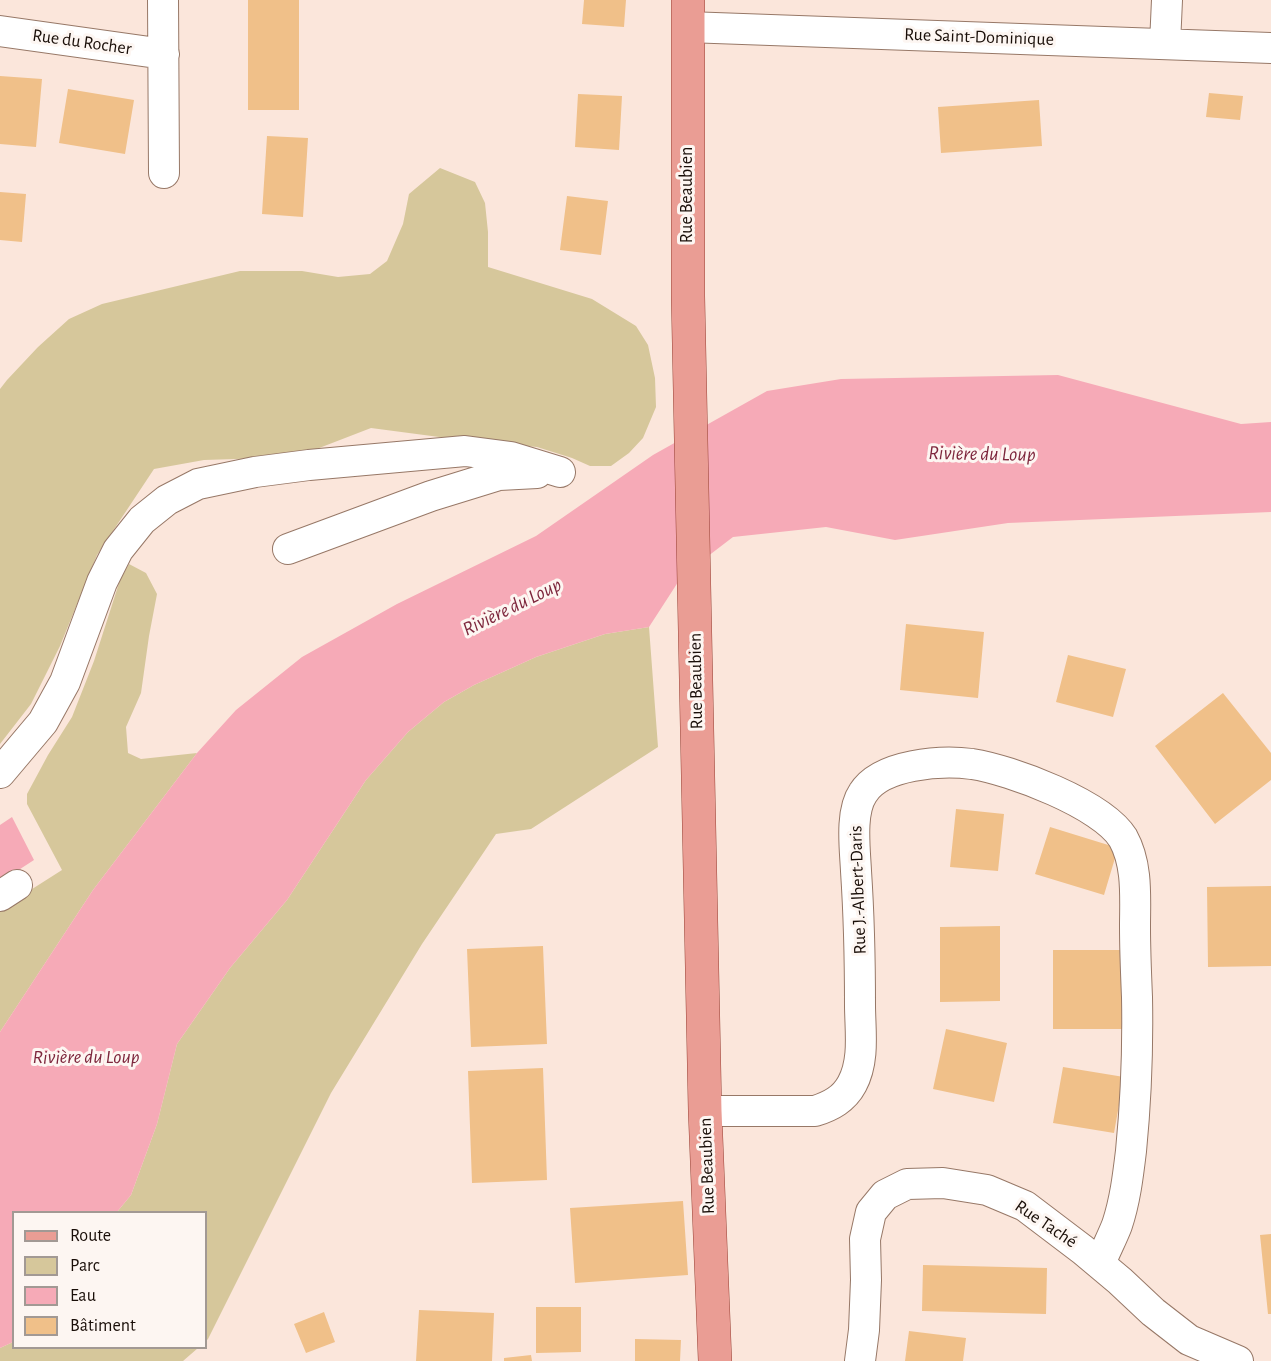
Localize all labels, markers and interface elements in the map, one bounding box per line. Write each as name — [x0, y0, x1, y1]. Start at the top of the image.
street label: Rue du Rocher — [31, 24, 133, 60]
street label: Rue Saint-Dominique — [904, 24, 1054, 50]
street label: Rue Beaubien — [676, 147, 698, 243]
water label: Rivière du Loup — [928, 441, 1036, 467]
water label: Rivière du Loup — [459, 573, 565, 641]
street label: Rue Beaubien — [684, 633, 708, 729]
street label: Rue J.-Albert-Daris — [845, 825, 871, 955]
water label: Rivière du Loup — [32, 1045, 140, 1069]
street label: Rue Beaubien — [695, 1117, 719, 1215]
street label: Rue Taché — [1011, 1195, 1081, 1253]
legend — [12, 1211, 207, 1349]
text: Route — [70, 1227, 111, 1245]
text: Parc — [70, 1257, 100, 1275]
text: Eau — [70, 1287, 96, 1305]
text: Bâtiment — [70, 1317, 136, 1335]

